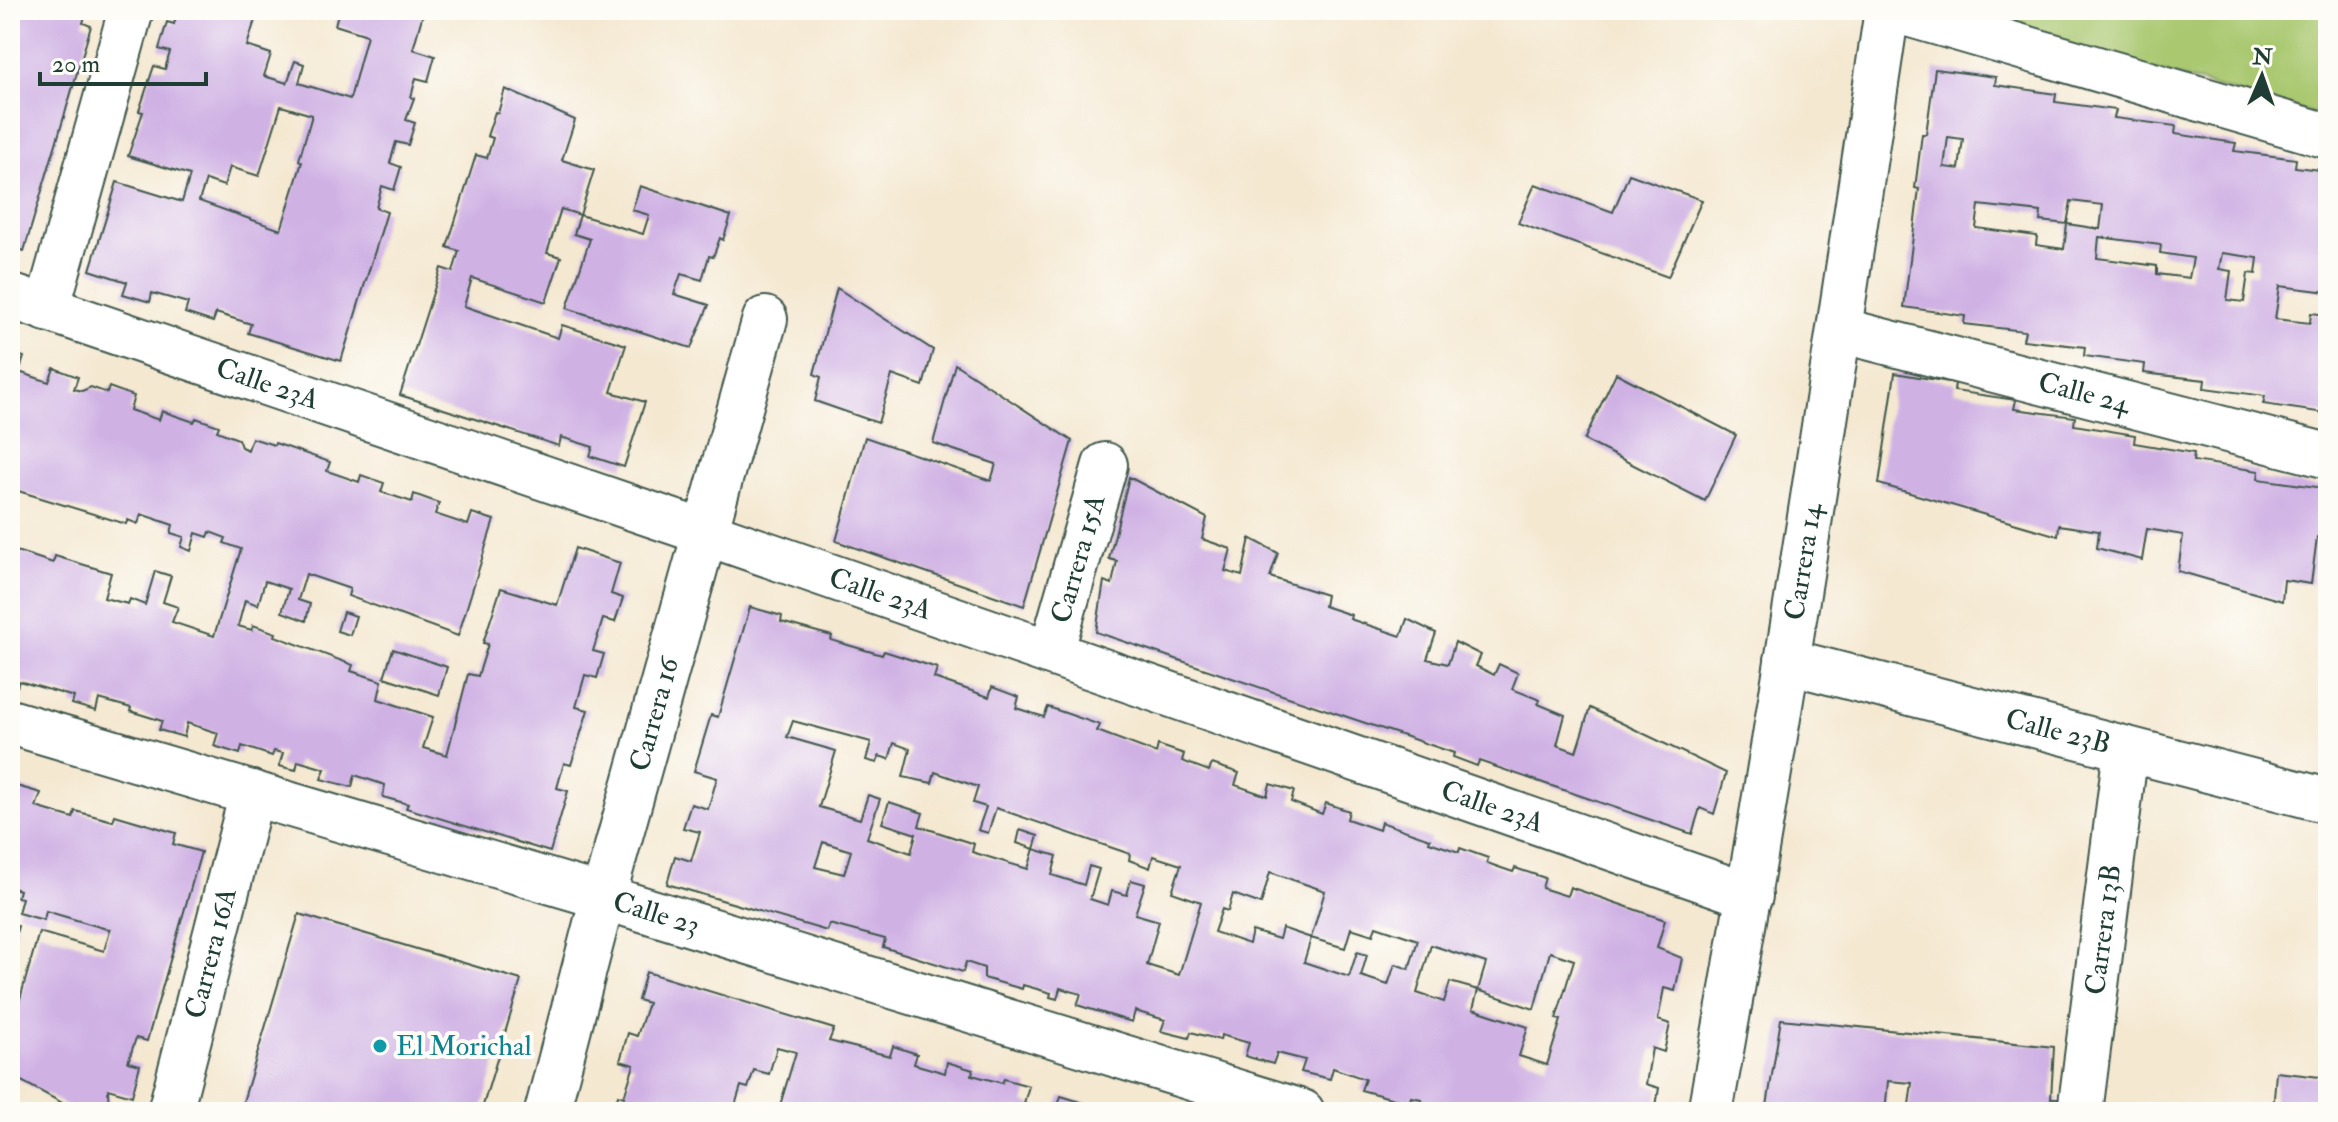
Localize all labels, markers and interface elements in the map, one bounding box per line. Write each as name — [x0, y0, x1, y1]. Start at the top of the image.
scale bar — [40, 36, 206, 86]
north arrow — [2222, 36, 2302, 116]
text: N — [2251, 43, 2273, 71]
text: 20 m — [52, 49, 101, 80]
street label: Calle 23A — [211, 350, 324, 417]
street label: Calle 24 — [2035, 364, 2135, 422]
street label: Carrera 15A — [1043, 490, 1113, 627]
street label: Carrera 14 — [1777, 499, 1830, 623]
street label: Calle 23A — [824, 560, 937, 628]
street label: Carrera 16 — [622, 652, 687, 775]
street label: Calle 23B — [2002, 701, 2114, 762]
street label: Calle 23A — [1437, 772, 1549, 841]
street label: Carrera 13B — [2078, 862, 2129, 997]
street label: Carrera 16A — [177, 884, 245, 1022]
street label: Calle 23 — [609, 884, 704, 943]
place label: El Morichal — [396, 1029, 532, 1064]
marker: El Morichal — [371, 1037, 389, 1055]

